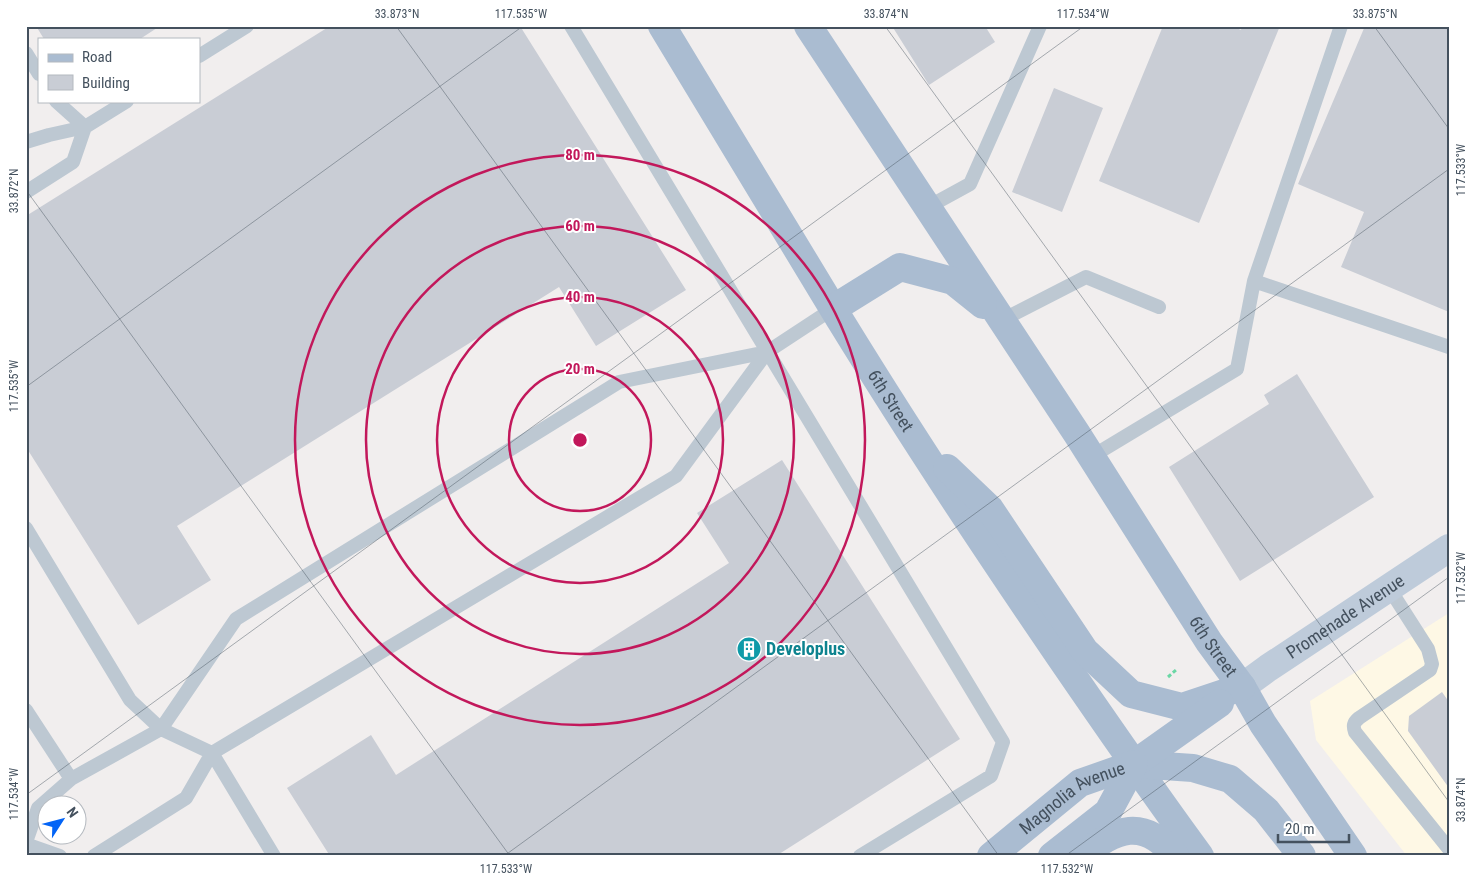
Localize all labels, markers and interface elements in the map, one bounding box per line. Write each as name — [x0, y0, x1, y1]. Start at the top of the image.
text: 33.873°N — [375, 7, 419, 21]
text: 117.535°W — [495, 7, 547, 21]
text: 33.874°N — [864, 7, 908, 21]
text: 117.534°W — [1057, 7, 1109, 21]
text: 33.875°N — [1353, 7, 1397, 21]
legend — [38, 38, 200, 102]
text: Road — [82, 48, 112, 66]
text: Building — [82, 74, 130, 92]
text: 117.533°W — [1454, 144, 1468, 196]
text: 80 m — [565, 146, 595, 164]
text: 33.872°N — [7, 169, 21, 213]
text: 60 m — [565, 217, 595, 235]
text: 40 m — [565, 288, 595, 306]
text: 117.535°W — [7, 360, 21, 412]
text: 20 m — [565, 360, 595, 378]
street label: 6th Street — [864, 366, 918, 435]
centre of rings — [571, 431, 589, 449]
text: 117.532°W — [1454, 552, 1468, 604]
street label: Promenade Avenue — [1282, 570, 1408, 663]
street label: 6th Street — [1185, 612, 1242, 681]
building icon: Developlus — [736, 636, 762, 662]
place label: Developlus — [766, 638, 845, 659]
street label: Magnolia Avenue — [1015, 757, 1127, 838]
text: 117.534°W — [7, 768, 21, 820]
text: 33.874°N — [1454, 778, 1468, 822]
north arrow — [38, 794, 88, 844]
text: N — [64, 804, 82, 821]
scale bar — [1278, 812, 1349, 844]
text: 20 m — [1285, 820, 1315, 838]
text: 117.533°W — [480, 862, 532, 876]
text: 117.532°W — [1041, 862, 1093, 876]

